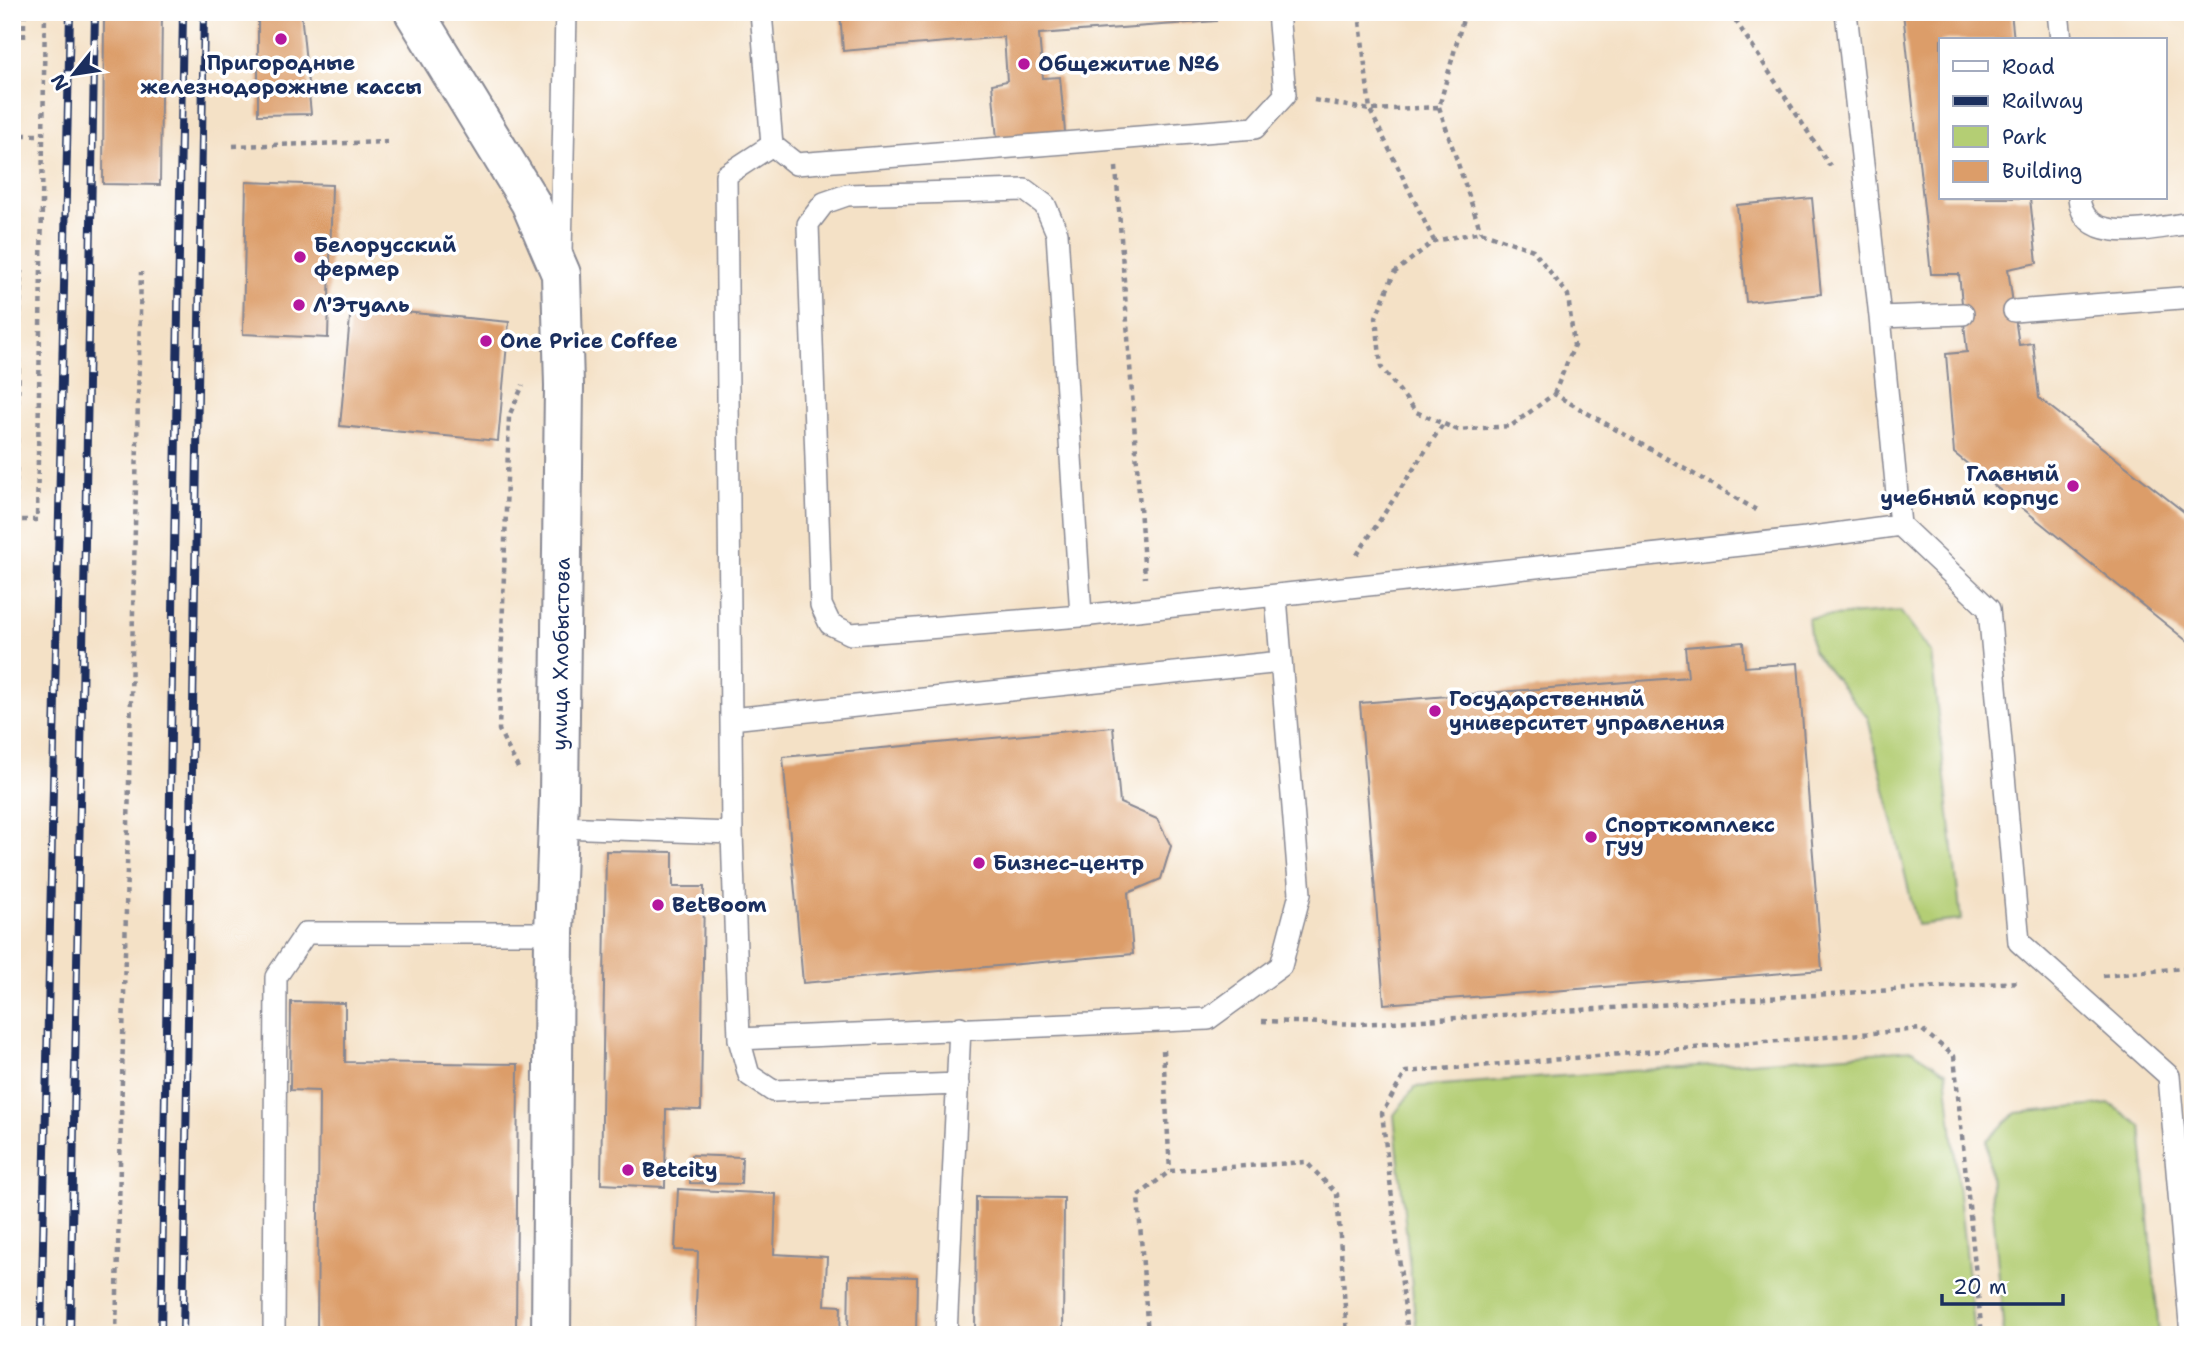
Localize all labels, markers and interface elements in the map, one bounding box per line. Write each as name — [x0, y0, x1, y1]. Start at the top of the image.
marker: Пригородные железнодорожные кассы — [273, 31, 289, 47]
north arrow — [38, 38, 108, 108]
legend — [1939, 38, 2166, 200]
place label: Пригородные железнодорожные кассы — [140, 49, 422, 101]
place label: Общежитие №6 — [1038, 50, 1219, 78]
text: Road — [2002, 53, 2055, 81]
marker: Общежитие №6 — [1016, 56, 1032, 72]
text: N — [45, 69, 74, 95]
text: Railway — [2002, 87, 2084, 115]
text: Park — [2002, 123, 2047, 151]
text: Building — [2002, 157, 2082, 185]
place label: Белорусский фермер — [314, 231, 457, 283]
marker: Белорусский фермер — [292, 249, 308, 265]
place label: Л'Этуаль — [313, 291, 410, 319]
marker: Л'Этуаль — [291, 297, 307, 313]
place label: One Price Coffee — [500, 327, 678, 355]
marker: One Price Coffee — [478, 333, 494, 349]
place label: Главный учебный корпус — [1880, 460, 2059, 512]
marker: Главный учебный корпус — [2065, 478, 2081, 494]
street label: улица Хлобыстова — [545, 557, 577, 751]
place label: Государственный университет управления — [1449, 685, 1725, 737]
marker: Государственный университет управления — [1427, 703, 1443, 719]
place label: Спорткомплекс ГУУ — [1605, 811, 1775, 863]
marker: Спорткомплекс ГУУ — [1583, 829, 1599, 845]
place label: Бизнес-центр — [993, 849, 1144, 877]
marker: Бизнес-центр — [971, 855, 987, 871]
place label: BetBoom — [672, 891, 767, 919]
marker: BetBoom — [650, 897, 666, 913]
place label: Betcity — [642, 1156, 718, 1184]
marker: Betcity — [620, 1162, 636, 1178]
scale bar — [1942, 1263, 2063, 1307]
text: 20 m — [1953, 1273, 2007, 1301]

